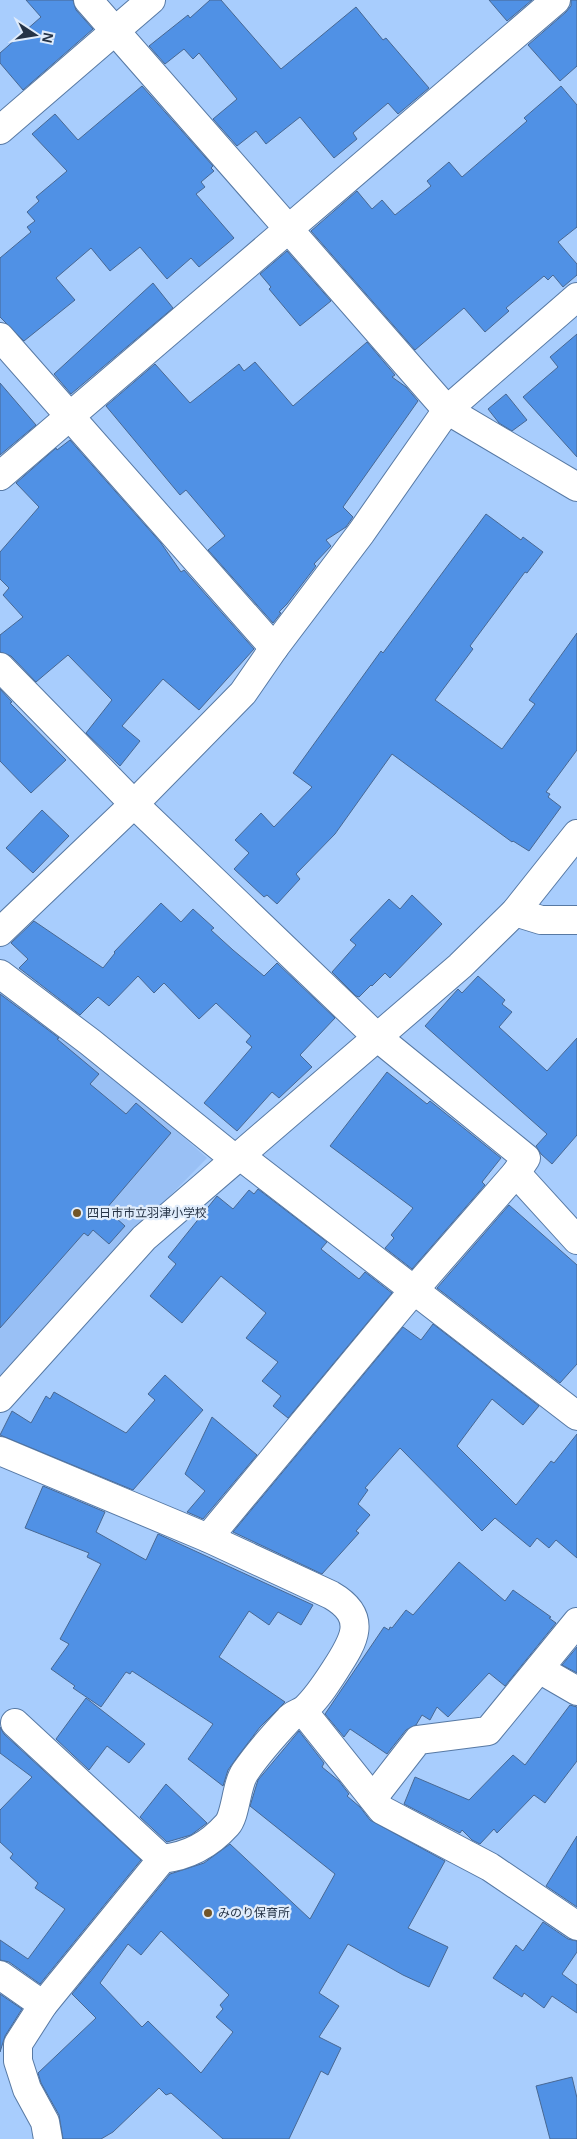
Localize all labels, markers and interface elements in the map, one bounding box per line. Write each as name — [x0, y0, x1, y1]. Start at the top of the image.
north arrow — [10, 10, 60, 60]
text: N — [39, 31, 57, 44]
place label: 四日市市立羽津小学校 — [87, 1206, 207, 1220]
marker: 四日市市立羽津小学校 — [71, 1207, 83, 1219]
place label: みのり保育所 — [218, 1906, 290, 1920]
marker: みのり保育所 — [202, 1907, 214, 1919]

